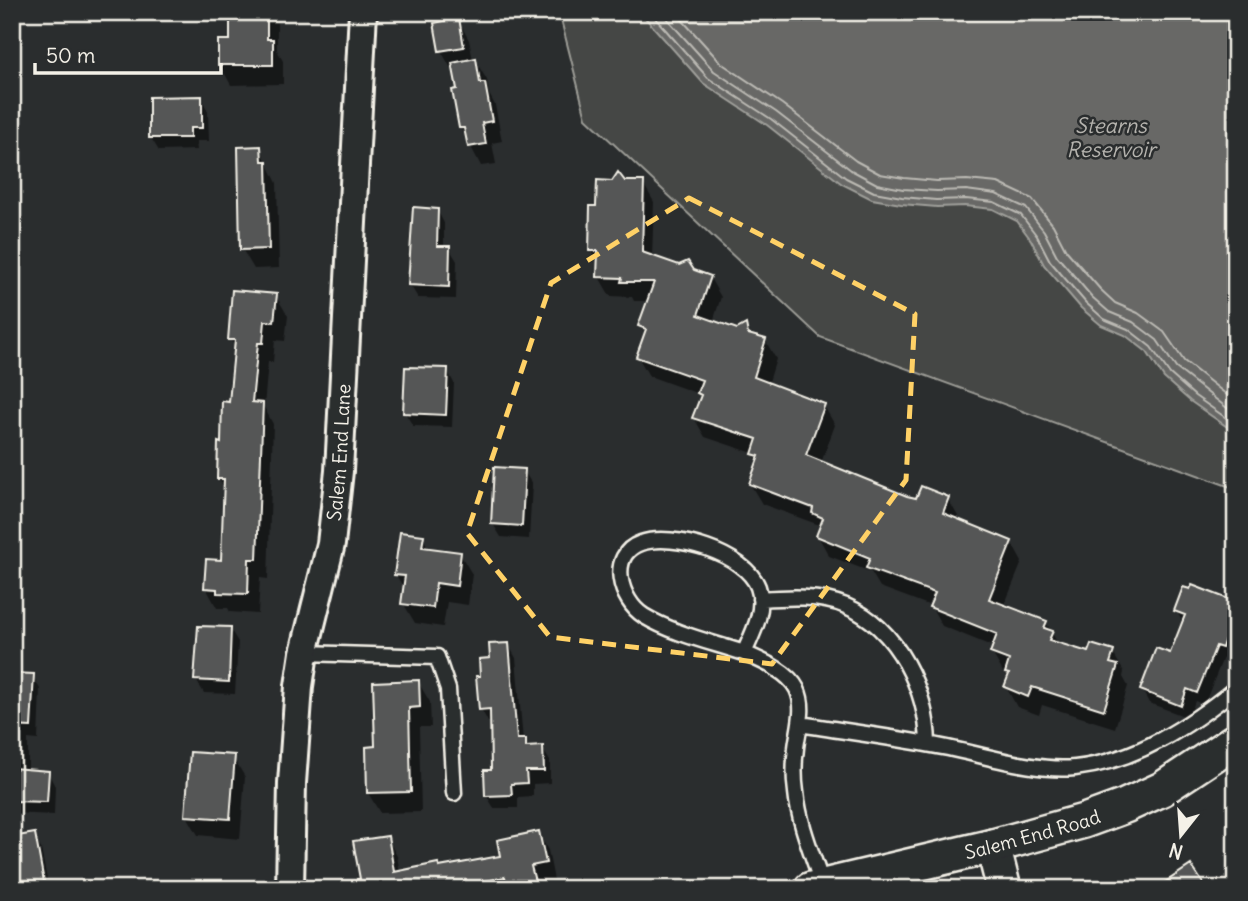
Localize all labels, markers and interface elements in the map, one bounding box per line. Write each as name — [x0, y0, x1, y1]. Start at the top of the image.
scale bar — [35, 32, 220, 76]
text: 50 m — [46, 42, 95, 69]
water label: Stearns Reservoir — [1067, 112, 1158, 163]
street label: Salem End Lane — [322, 383, 356, 522]
north arrow — [1146, 800, 1216, 870]
street label: Salem End Road — [962, 804, 1104, 864]
text: N — [1166, 838, 1186, 865]

